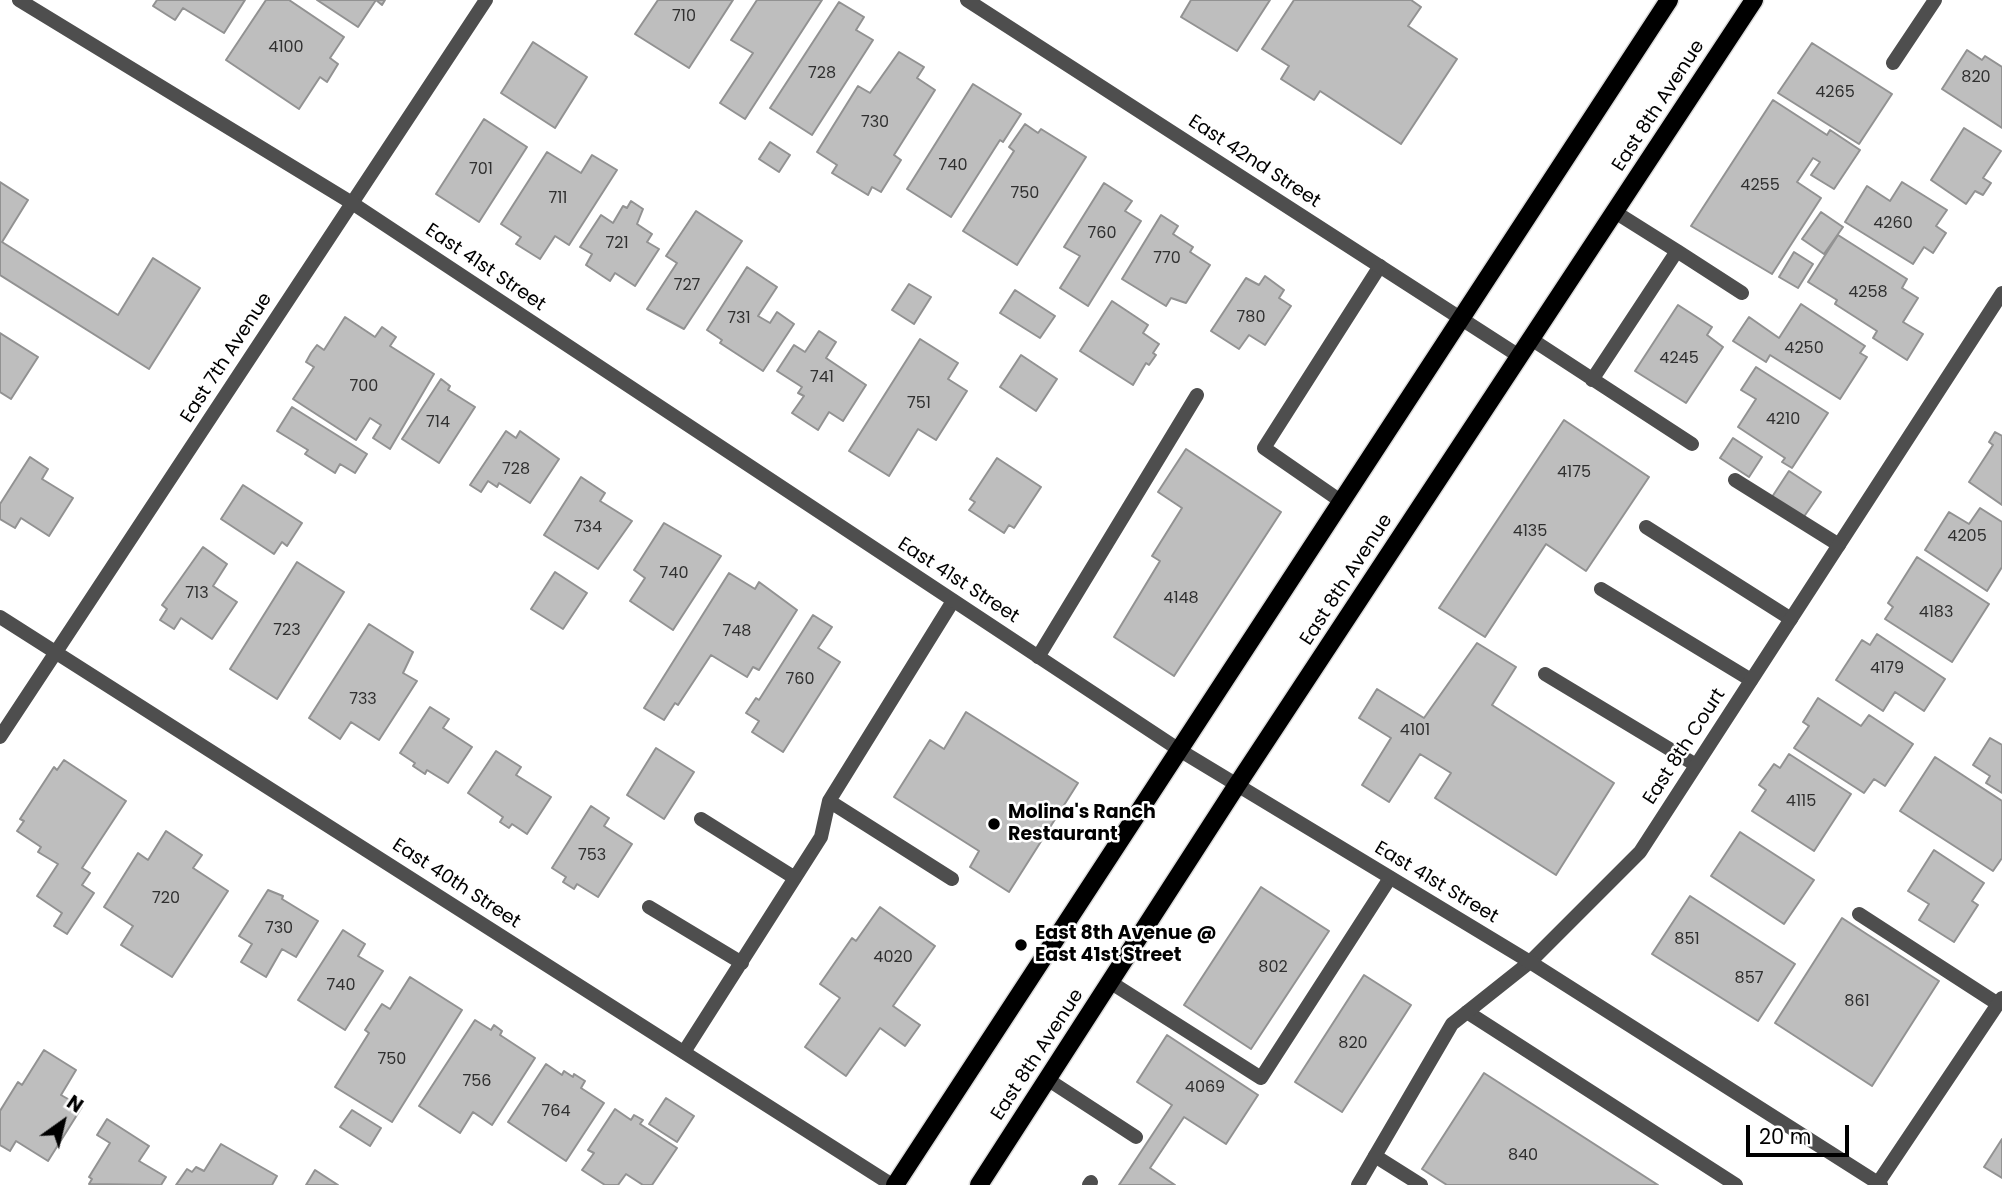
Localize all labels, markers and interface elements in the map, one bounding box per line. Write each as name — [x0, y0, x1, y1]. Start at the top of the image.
house number: 710 — [672, 7, 696, 27]
street label: East 8th Avenue — [1608, 36, 1710, 176]
house number: 4100 — [268, 38, 304, 58]
house number: 728 — [808, 64, 836, 84]
house number: 820 — [1961, 68, 1991, 88]
house number: 4265 — [1815, 83, 1855, 103]
street label: East 42nd Street — [1184, 111, 1324, 213]
house number: 730 — [861, 113, 889, 133]
house number: 740 — [939, 156, 967, 176]
house number: 701 — [469, 160, 493, 180]
house number: 4255 — [1740, 176, 1780, 196]
house number: 750 — [1011, 184, 1039, 204]
house number: 711 — [549, 189, 567, 209]
house number: 4260 — [1873, 214, 1913, 234]
street label: East 41st Street — [421, 219, 549, 317]
house number: 760 — [1088, 224, 1116, 244]
house number: 721 — [605, 234, 629, 254]
house number: 770 — [1153, 249, 1181, 269]
house number: 727 — [674, 276, 700, 296]
house number: 4258 — [1848, 283, 1888, 303]
street label: East 7th Avenue — [176, 289, 278, 427]
house number: 780 — [1237, 308, 1265, 328]
house number: 731 — [727, 309, 751, 329]
house number: 4250 — [1784, 339, 1824, 359]
house number: 4245 — [1659, 349, 1699, 369]
house number: 741 — [810, 368, 834, 388]
house number: 700 — [350, 377, 378, 397]
house number: 751 — [907, 394, 931, 414]
house number: 4210 — [1766, 410, 1800, 430]
house number: 714 — [426, 413, 450, 433]
house number: 728 — [502, 460, 530, 480]
house number: 4175 — [1557, 463, 1591, 483]
street label: East 8th Avenue — [1296, 510, 1398, 650]
house number: 734 — [574, 518, 602, 538]
house number: 4135 — [1513, 522, 1547, 542]
house number: 4205 — [1947, 527, 1987, 547]
street label: East 41st Street — [893, 533, 1023, 629]
house number: 740 — [660, 564, 688, 584]
house number: 713 — [185, 584, 209, 604]
house number: 4148 — [1163, 589, 1199, 609]
house number: 4183 — [1919, 603, 1953, 623]
house number: 723 — [273, 621, 301, 641]
house number: 748 — [723, 622, 751, 642]
house number: 4179 — [1870, 659, 1904, 679]
house number: 760 — [786, 670, 814, 690]
street label: East 8th Court — [1639, 685, 1731, 809]
house number: 733 — [349, 690, 377, 710]
house number: 4101 — [1400, 721, 1430, 741]
house number: 4115 — [1786, 792, 1816, 812]
place label: Molina's Ranch Restaurant — [1008, 802, 1156, 846]
marker: Molina's Ranch Restaurant — [986, 816, 1002, 832]
street label: East 40th Street — [388, 834, 524, 934]
street label: East 41st Street — [1370, 837, 1502, 929]
house number: 753 — [578, 846, 606, 866]
house number: 720 — [152, 889, 180, 909]
house number: 730 — [265, 919, 293, 939]
place label: East 8th Avenue @ East 41st Street — [1035, 923, 1217, 967]
house number: 851 — [1674, 930, 1700, 950]
marker: East 8th Avenue @ East 41st Street — [1013, 937, 1029, 953]
house number: 4020 — [873, 948, 913, 968]
house number: 802 — [1258, 958, 1288, 978]
house number: 857 — [1735, 969, 1763, 989]
house number: 740 — [327, 976, 355, 996]
street label: East 8th Avenue — [987, 985, 1089, 1125]
house number: 861 — [1844, 992, 1870, 1012]
house number: 820 — [1338, 1034, 1368, 1054]
house number: 750 — [378, 1050, 406, 1070]
house number: 756 — [463, 1072, 491, 1092]
house number: 4069 — [1185, 1078, 1225, 1098]
north arrow — [28, 1087, 98, 1157]
text: N — [62, 1089, 88, 1119]
house number: 764 — [542, 1102, 570, 1122]
scale bar — [1750, 1112, 1853, 1156]
text: 20 m — [1759, 1122, 1812, 1151]
house number: 840 — [1508, 1146, 1538, 1166]

